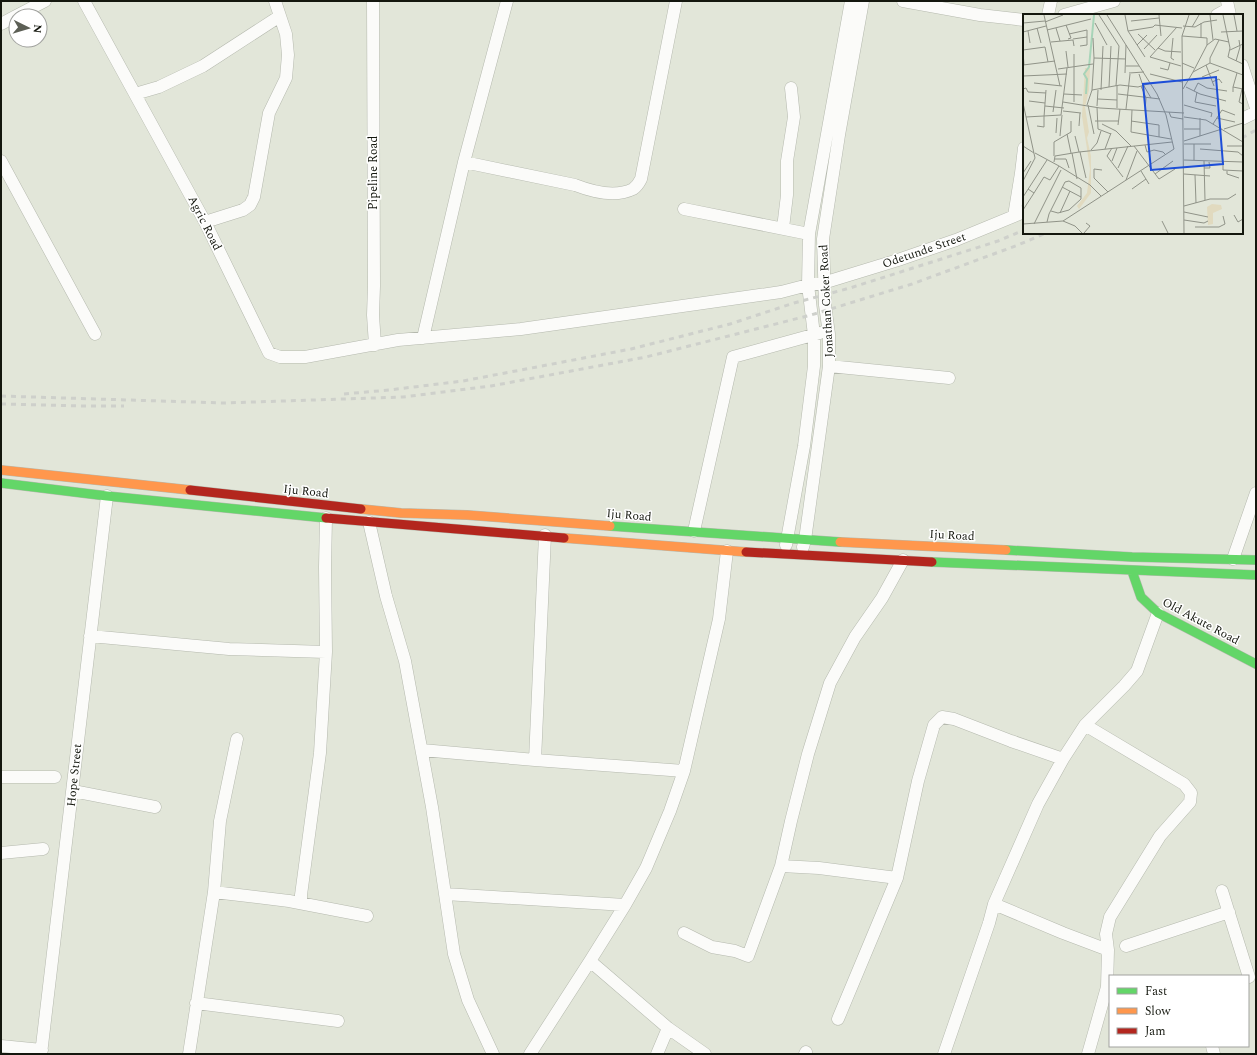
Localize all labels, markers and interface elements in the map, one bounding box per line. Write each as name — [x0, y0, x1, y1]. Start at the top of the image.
north arrow — [8, 8, 48, 48]
inset map — [1023, 14, 1243, 234]
text: N — [29, 24, 46, 34]
street label: Pipeline Road — [364, 136, 383, 210]
street label: Agric Road — [183, 192, 227, 254]
street label: Odetunde Street — [880, 227, 968, 274]
street label: Jonathan Coker Road — [814, 244, 839, 358]
street label: Iju Road — [282, 480, 330, 503]
street label: Iju Road — [606, 504, 653, 527]
street label: Iju Road — [929, 525, 975, 546]
street label: Old Akute Road — [1159, 593, 1243, 650]
street label: Hope Street — [62, 743, 87, 808]
legend — [1109, 975, 1249, 1047]
text: Fast — [1145, 982, 1167, 1001]
text: Slow — [1145, 1002, 1171, 1021]
text: Jam — [1145, 1022, 1166, 1041]

